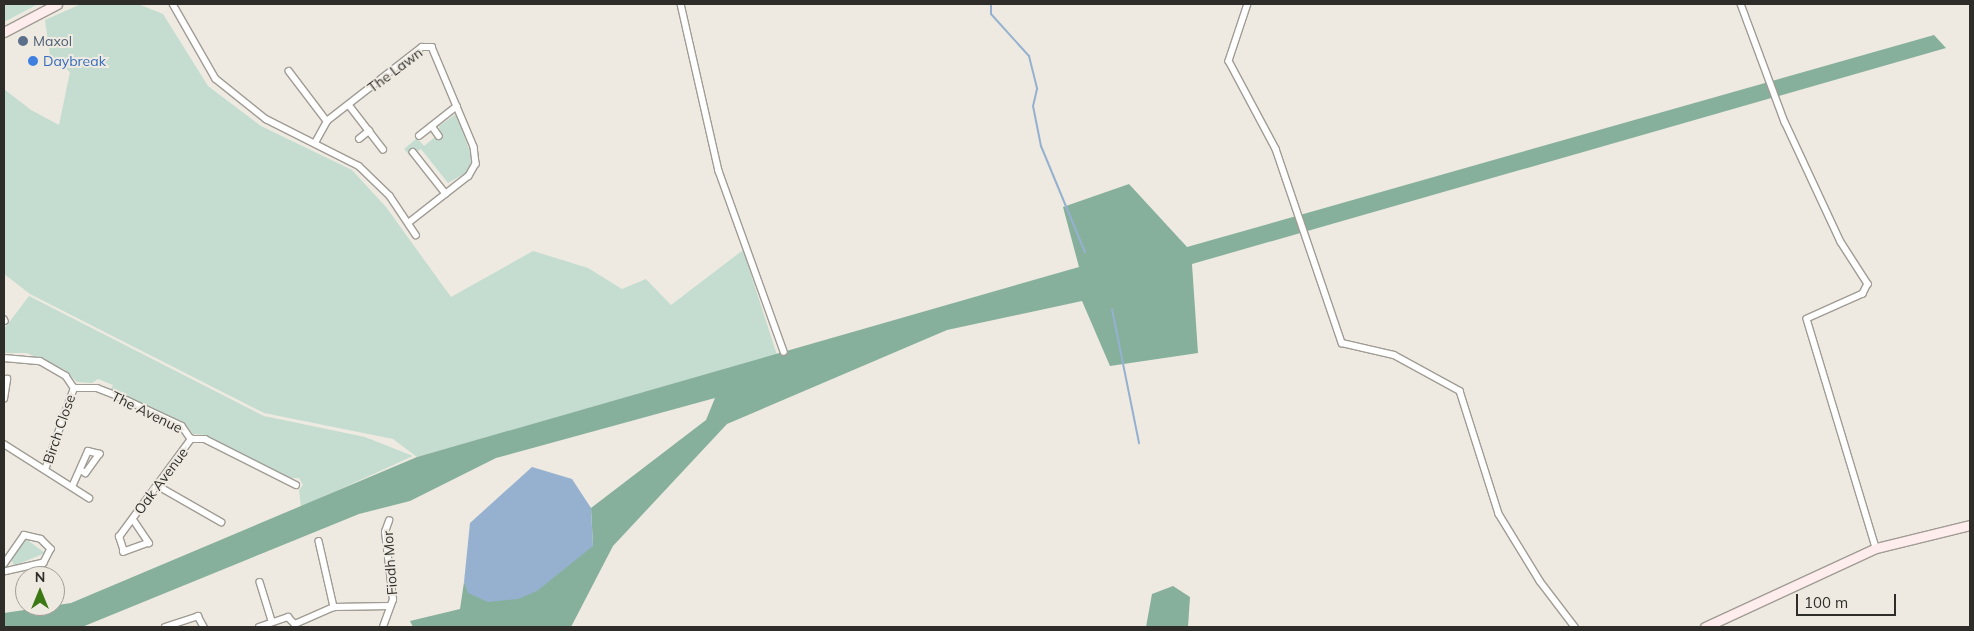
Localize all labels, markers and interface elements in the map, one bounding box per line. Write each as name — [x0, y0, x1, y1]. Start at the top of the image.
place label: Maxol — [33, 33, 72, 49]
marker: Maxol — [17, 35, 29, 47]
street label: The Lawn — [364, 44, 426, 96]
place label: Daybreak — [43, 53, 106, 69]
marker: Daybreak — [27, 55, 39, 67]
street label: The Avenue — [109, 388, 185, 436]
street label: Birch Close — [39, 392, 79, 466]
street label: Oak Avenue — [131, 444, 191, 518]
street label: Fiodh Mor — [379, 530, 401, 596]
north arrow — [15, 566, 65, 616]
text: N — [35, 568, 45, 586]
scale bar — [1799, 584, 1899, 616]
text: 100 m — [1804, 593, 1848, 612]

